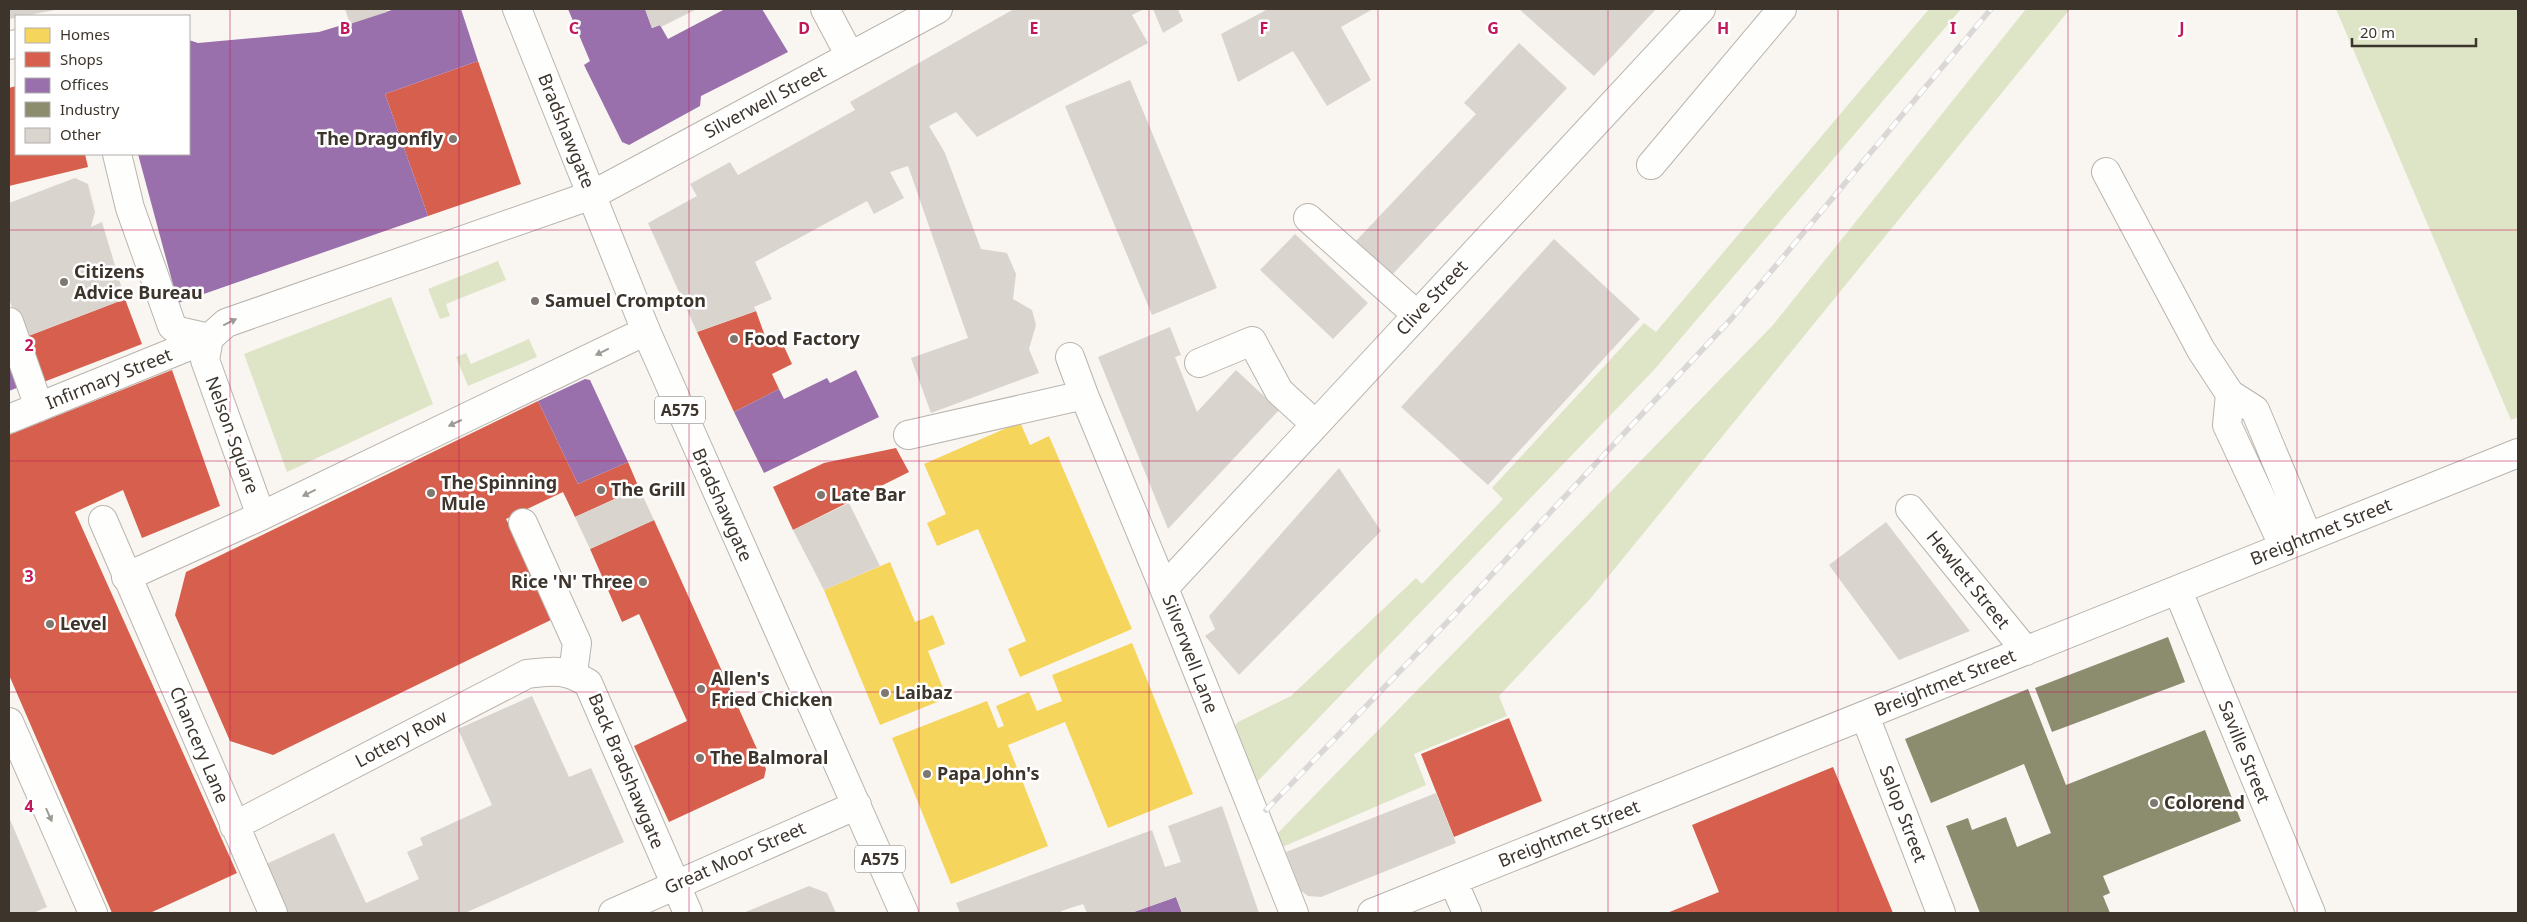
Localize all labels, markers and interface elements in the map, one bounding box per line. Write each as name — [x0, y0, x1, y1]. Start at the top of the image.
legend — [15, 15, 190, 155]
scale bar — [2352, 15, 2476, 47]
text: B — [340, 17, 350, 39]
text: C — [569, 17, 579, 39]
text: D — [798, 17, 810, 39]
text: E — [1030, 17, 1039, 39]
text: F — [1260, 17, 1268, 39]
text: G — [1487, 17, 1499, 39]
text: H — [1717, 17, 1729, 39]
text: I — [1950, 17, 1956, 39]
text: J — [2177, 17, 2185, 39]
text: 20 m — [2360, 22, 2395, 42]
text: Homes — [60, 24, 110, 44]
text: Shops — [60, 49, 103, 69]
street label: Silverwell Street — [700, 59, 830, 143]
street label: Bradshawgate — [533, 70, 601, 192]
text: Offices — [60, 74, 109, 94]
text: Industry — [60, 99, 120, 119]
text: Other — [60, 124, 101, 144]
place label: The Dragonfly — [317, 126, 444, 150]
marker: The Dragonfly — [447, 133, 459, 145]
street label: Clive Street — [1390, 254, 1473, 340]
place label: Citizens Advice Bureau — [74, 259, 203, 304]
marker: Citizens Advice Bureau — [58, 276, 70, 288]
place label: Samuel Crompton — [545, 288, 706, 312]
marker: Samuel Crompton — [529, 295, 541, 307]
one-way arrow — [223, 318, 237, 326]
place label: Food Factory — [744, 326, 860, 350]
marker: Food Factory — [728, 333, 740, 345]
text: 2 — [24, 334, 34, 356]
street label: Infirmary Street — [42, 342, 176, 414]
one-way arrow — [595, 349, 609, 357]
street label: Nelson Square — [201, 373, 265, 497]
road number: A575 — [655, 396, 705, 424]
one-way arrow — [448, 418, 463, 427]
street label: Bradshawgate — [687, 444, 759, 565]
place label: The Spinning Mule — [441, 470, 557, 515]
place label: The Grill — [611, 477, 686, 501]
place label: Late Bar — [831, 482, 906, 506]
marker: The Grill — [595, 484, 607, 496]
marker: The Spinning Mule — [425, 487, 437, 499]
one-way arrow — [302, 489, 316, 497]
marker: Late Bar — [815, 489, 827, 501]
street label: Breightmet Street — [2246, 492, 2395, 570]
street label: Hewlett Street — [1922, 525, 2016, 634]
text: 3 — [24, 565, 34, 587]
place label: Rice 'N' Three — [511, 569, 633, 593]
marker: Rice 'N' Three — [637, 576, 649, 588]
street label: Silverwell Lane — [1157, 591, 1225, 716]
place label: Level — [60, 611, 107, 635]
marker: Level — [44, 618, 56, 630]
street label: Breightmet Street — [1870, 643, 2019, 721]
place label: Allen's Fried Chicken — [711, 666, 833, 711]
place label: Laibaz — [895, 680, 952, 704]
street label: Chancery Lane — [165, 683, 235, 807]
marker: Allen's Fried Chicken — [695, 683, 707, 695]
marker: Laibaz — [879, 687, 891, 699]
street label: Back Bradshawgate — [583, 689, 670, 852]
street label: Saville Street — [2214, 697, 2276, 807]
street label: Lottery Row — [350, 704, 451, 772]
place label: The Balmoral — [710, 745, 828, 769]
marker: The Balmoral — [694, 752, 706, 764]
place label: Papa John's — [937, 761, 1040, 785]
street label: Salop Street — [1875, 762, 1934, 866]
marker: Papa John's — [921, 768, 933, 780]
place label: Colorend — [2164, 790, 2245, 814]
street label: Breightmet Street — [1494, 794, 1643, 872]
text: 4 — [24, 795, 34, 817]
marker: Colorend — [2148, 797, 2160, 809]
one-way arrow — [46, 808, 54, 822]
street label: Great Moor Street — [660, 815, 809, 899]
road number: A575 — [855, 846, 905, 872]

